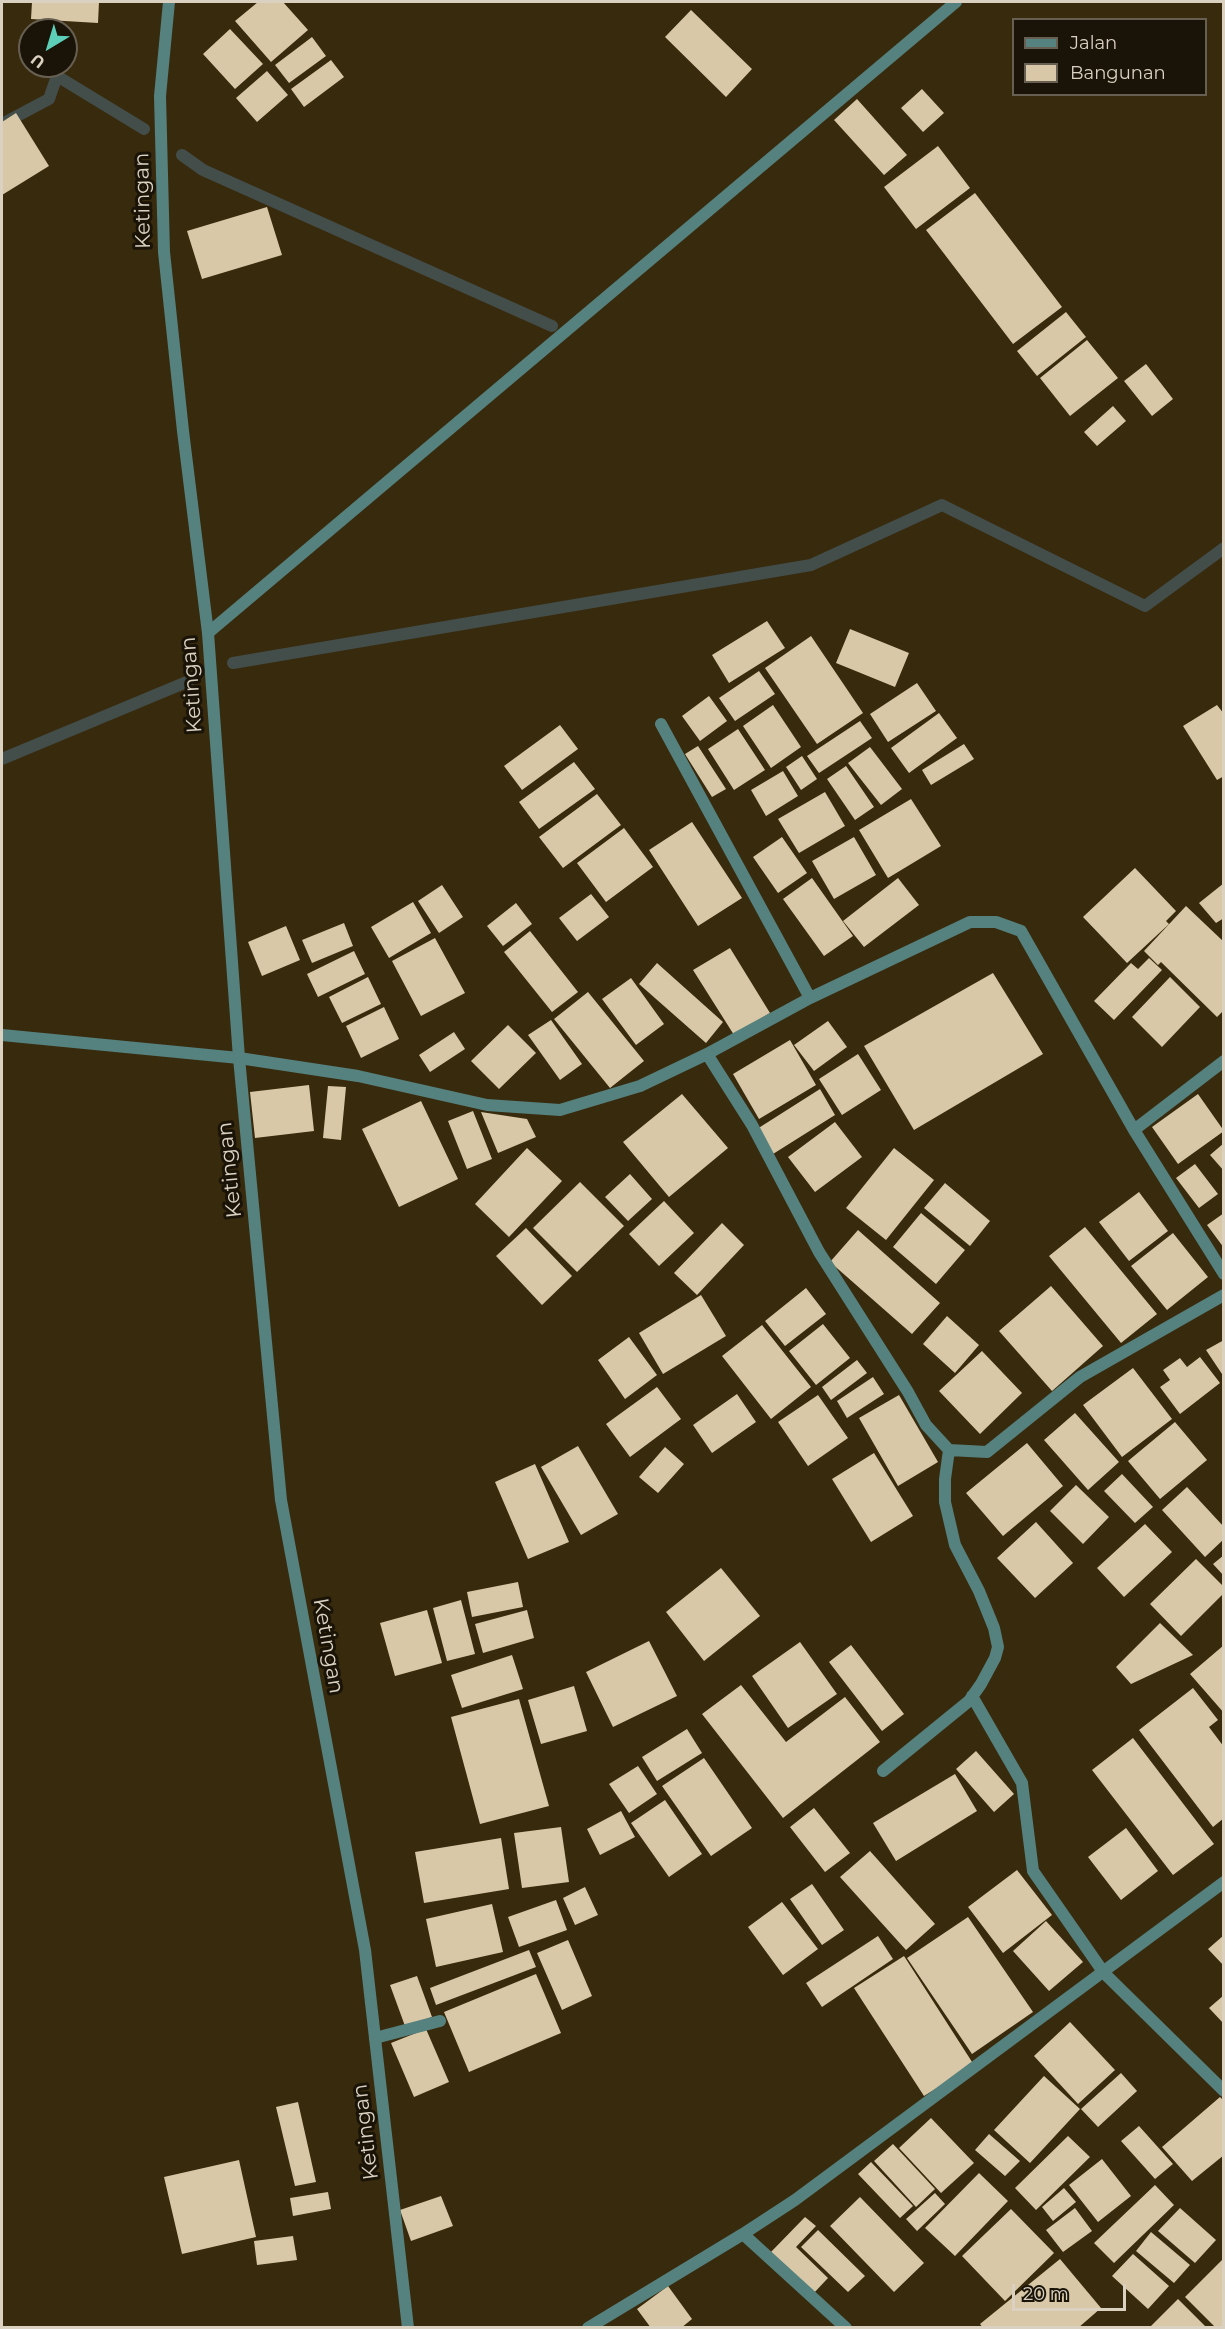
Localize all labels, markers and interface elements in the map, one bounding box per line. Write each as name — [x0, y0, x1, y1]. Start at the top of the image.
north arrow — [18, 18, 78, 78]
legend — [1012, 18, 1207, 96]
text: Jalan — [1070, 32, 1117, 54]
text: U — [27, 50, 49, 72]
text: Bangunan — [1070, 62, 1166, 84]
street label: Ketingan — [130, 153, 156, 249]
street label: Ketingan — [176, 636, 208, 734]
street label: Ketingan — [212, 1121, 248, 1219]
street label: Ketingan — [307, 1596, 349, 1696]
street label: Ketingan — [348, 2083, 384, 2181]
scale bar — [1015, 2272, 1129, 2310]
text: 20 m — [1023, 2283, 1069, 2305]

